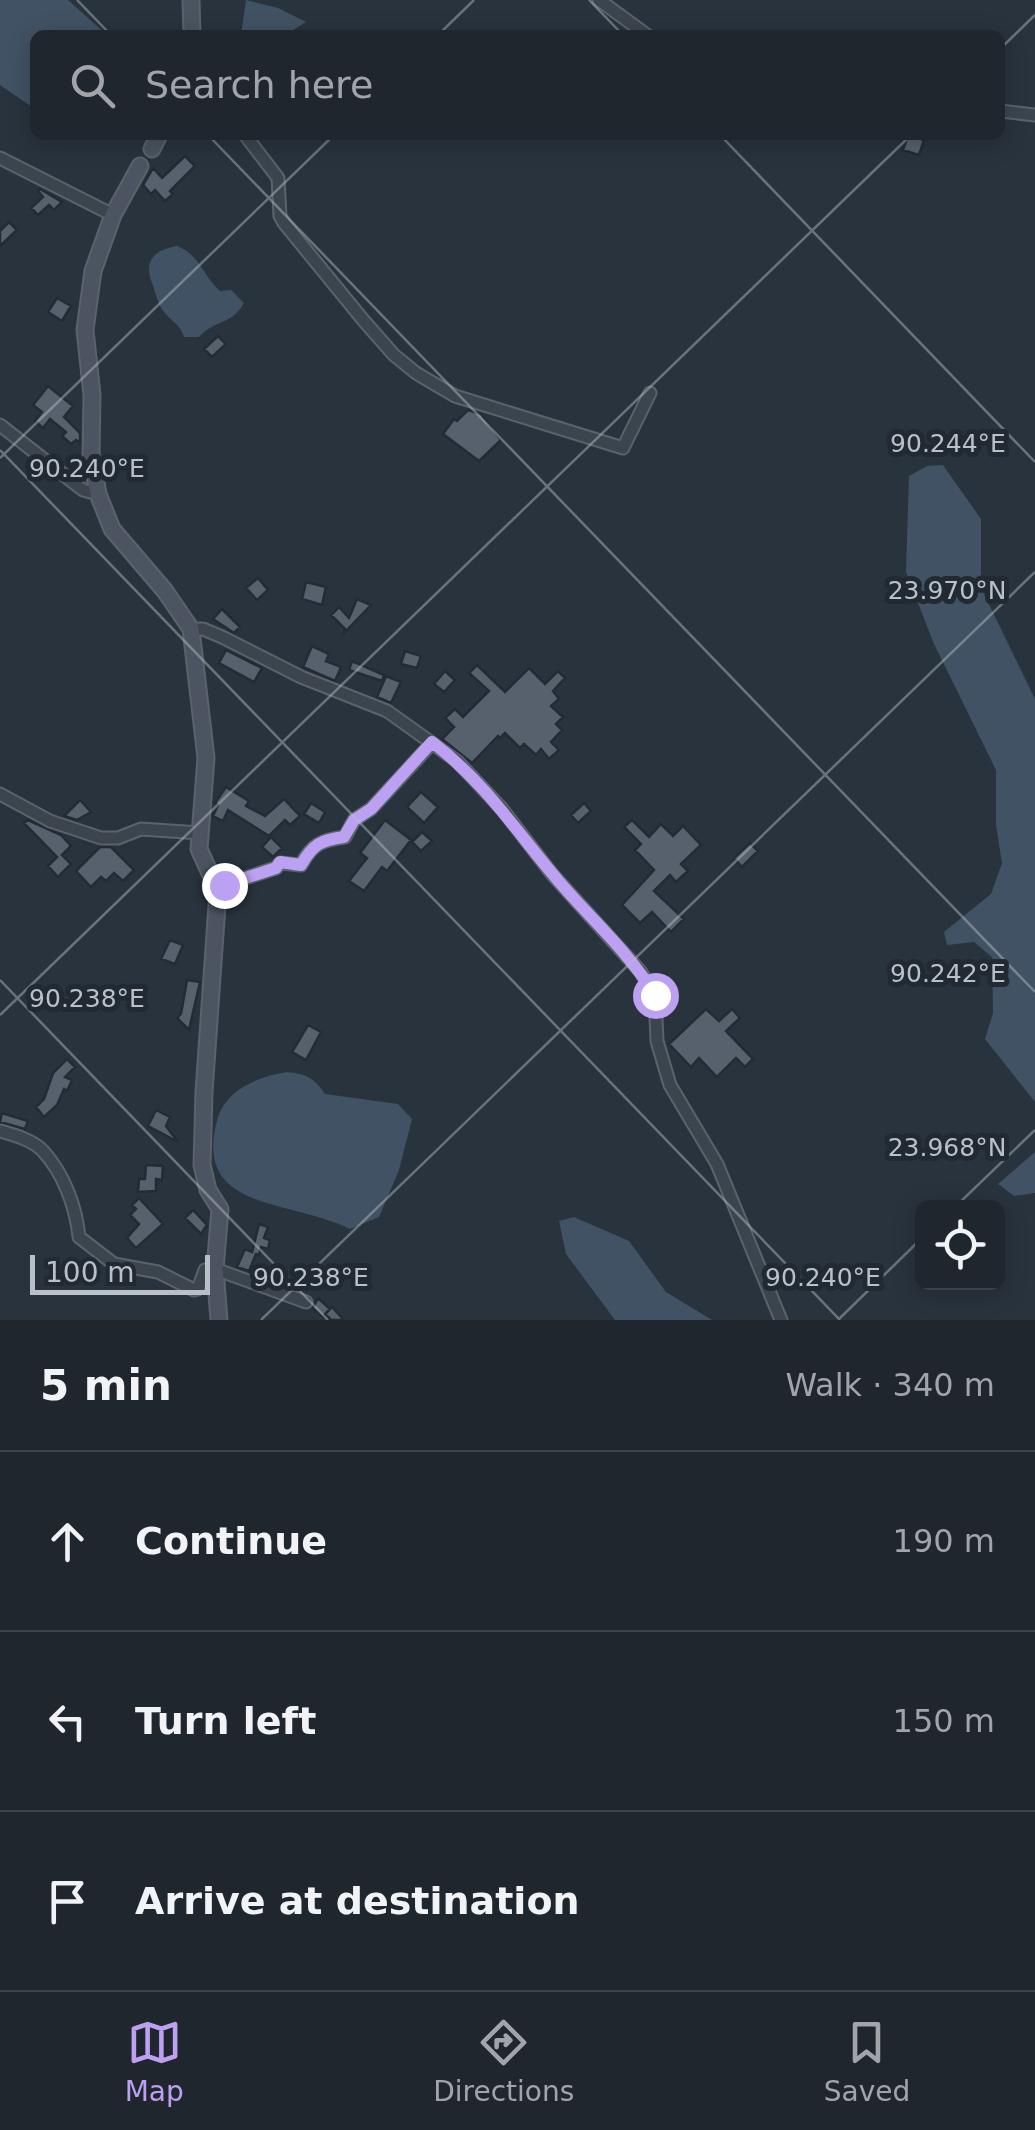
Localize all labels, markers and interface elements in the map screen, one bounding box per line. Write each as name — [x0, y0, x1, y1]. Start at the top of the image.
search box — [30, 30, 1005, 140]
icon: search — [65, 58, 120, 113]
text: Search here — [145, 63, 373, 107]
text: 90.244°E — [890, 429, 1006, 458]
text: 90.240°E — [29, 454, 145, 483]
text: 23.970°N — [888, 576, 1006, 605]
route end — [202, 863, 248, 909]
text: 90.242°E — [890, 959, 1006, 988]
route start — [633, 973, 679, 1019]
text: 90.238°E — [29, 984, 145, 1013]
text: 23.968°N — [888, 1133, 1006, 1162]
map controls — [915, 1200, 1005, 1290]
button: locate — [915, 1200, 1005, 1290]
scale bar — [30, 1250, 210, 1294]
text: 100 m — [45, 1256, 135, 1289]
text: 90.238°E — [253, 1263, 369, 1292]
text: 90.240°E — [765, 1263, 881, 1292]
text: 5 min — [40, 1361, 172, 1410]
text: Walk · 340 m — [785, 1366, 995, 1404]
icon: ahead — [40, 1514, 95, 1569]
text: Continue — [135, 1519, 327, 1563]
text: 190 m — [893, 1522, 995, 1560]
icon: left — [40, 1694, 95, 1749]
text: Turn left — [135, 1699, 316, 1743]
text: 150 m — [893, 1702, 995, 1740]
icon: arrive — [40, 1874, 95, 1929]
text: Arrive at destination — [135, 1879, 580, 1923]
tab: Map — [125, 2015, 184, 2108]
tab: Directions — [433, 2015, 574, 2108]
tab: Saved — [824, 2015, 910, 2108]

